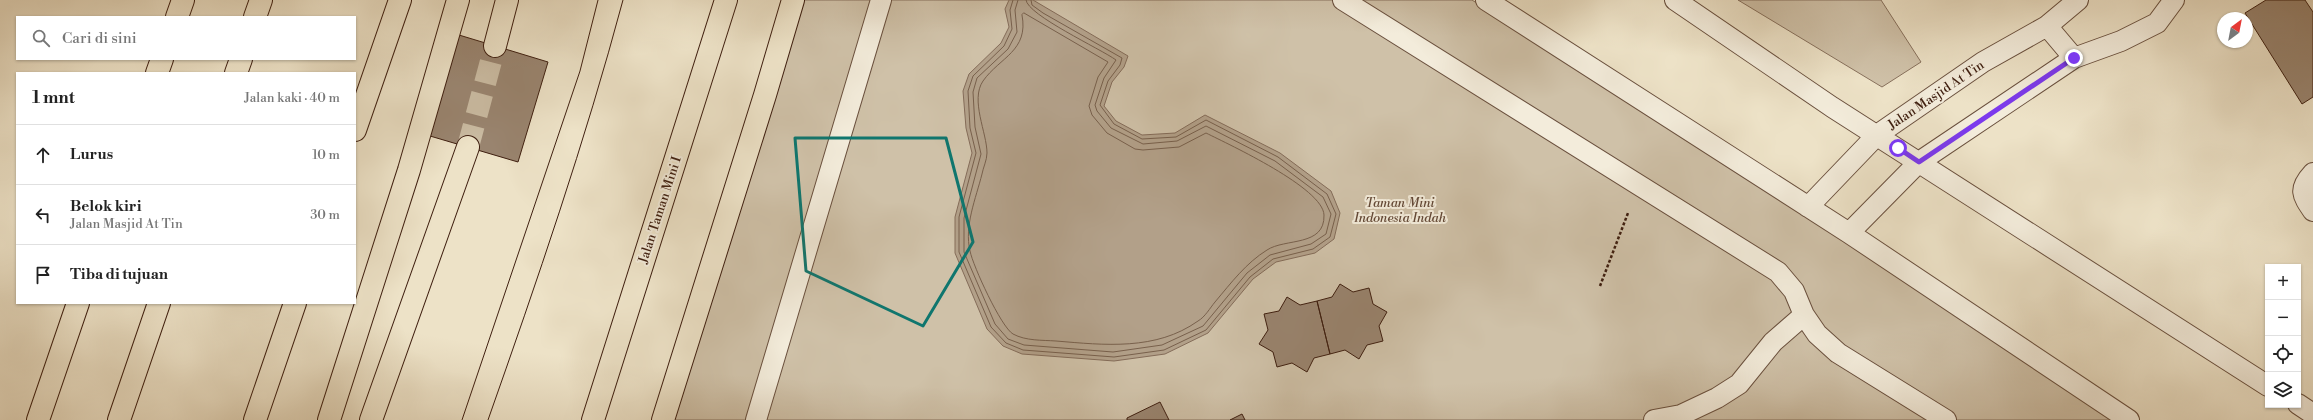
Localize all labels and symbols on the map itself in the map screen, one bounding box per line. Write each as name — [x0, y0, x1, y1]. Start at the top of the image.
north arrow — [2217, 12, 2253, 48]
route end — [2065, 49, 2083, 67]
street label: Jalan Masjid At Tin — [1884, 57, 1987, 134]
route start — [1889, 139, 1907, 157]
street label: Jalan Taman Mini I — [635, 154, 685, 267]
park label: Taman Mini Indonesia Indah — [1353, 195, 1447, 226]

